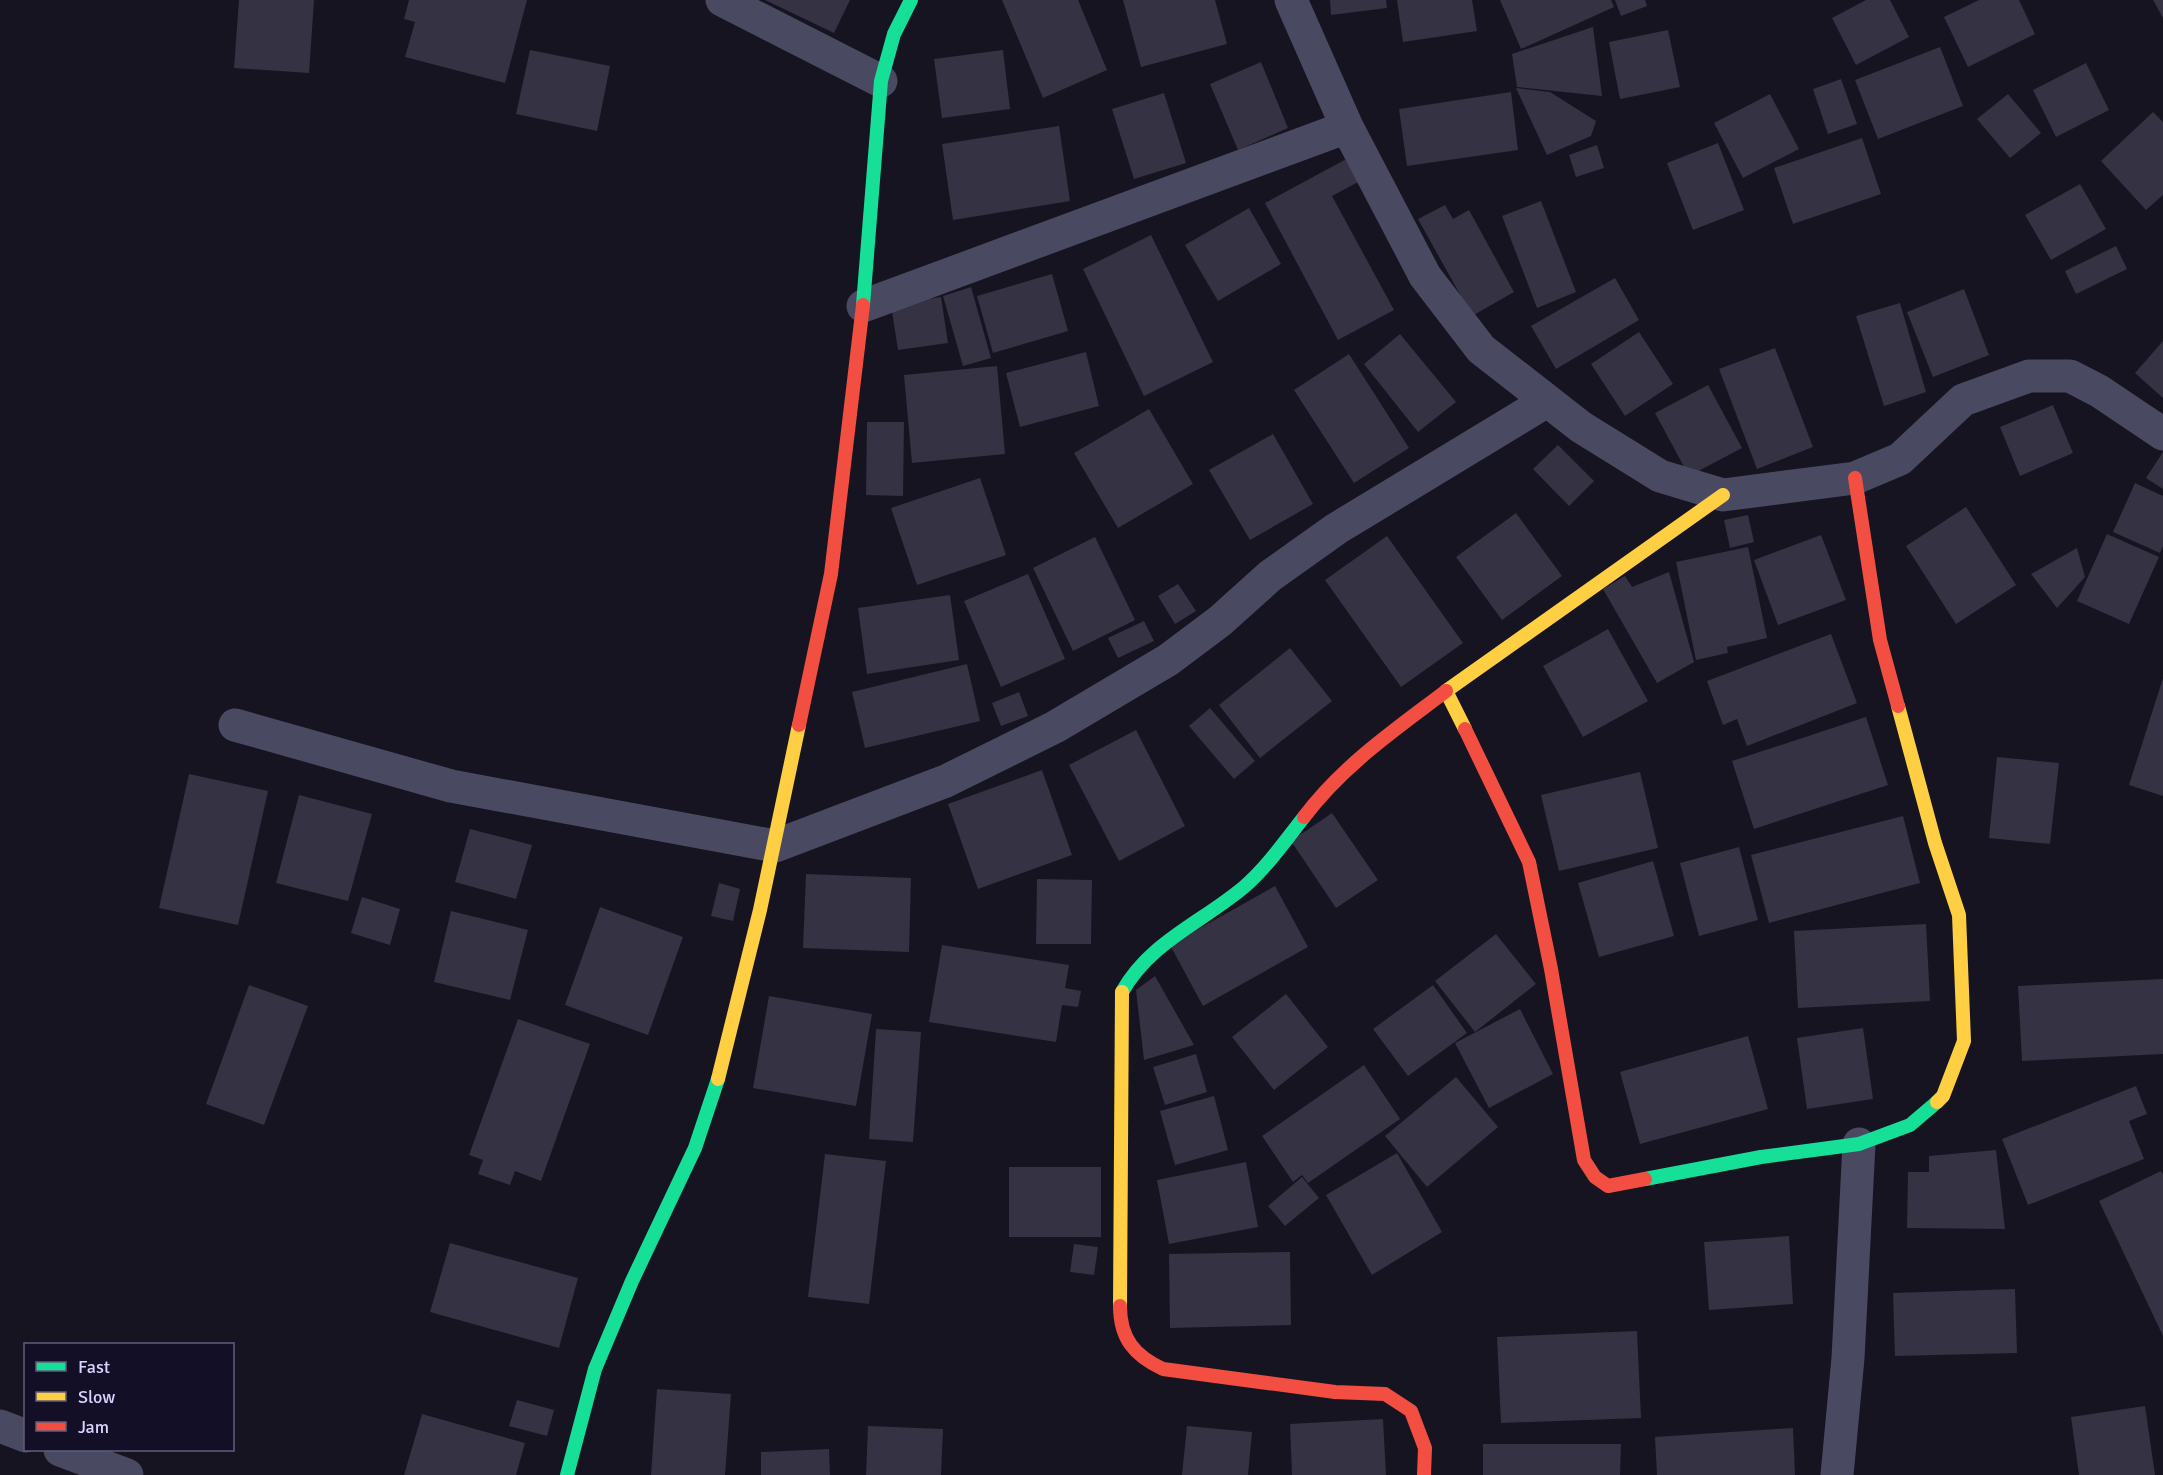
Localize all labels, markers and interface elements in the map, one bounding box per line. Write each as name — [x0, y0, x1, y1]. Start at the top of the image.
legend — [24, 1343, 234, 1451]
text: Fast — [78, 1356, 110, 1378]
text: Slow — [78, 1386, 115, 1408]
text: Jam — [78, 1416, 109, 1438]

